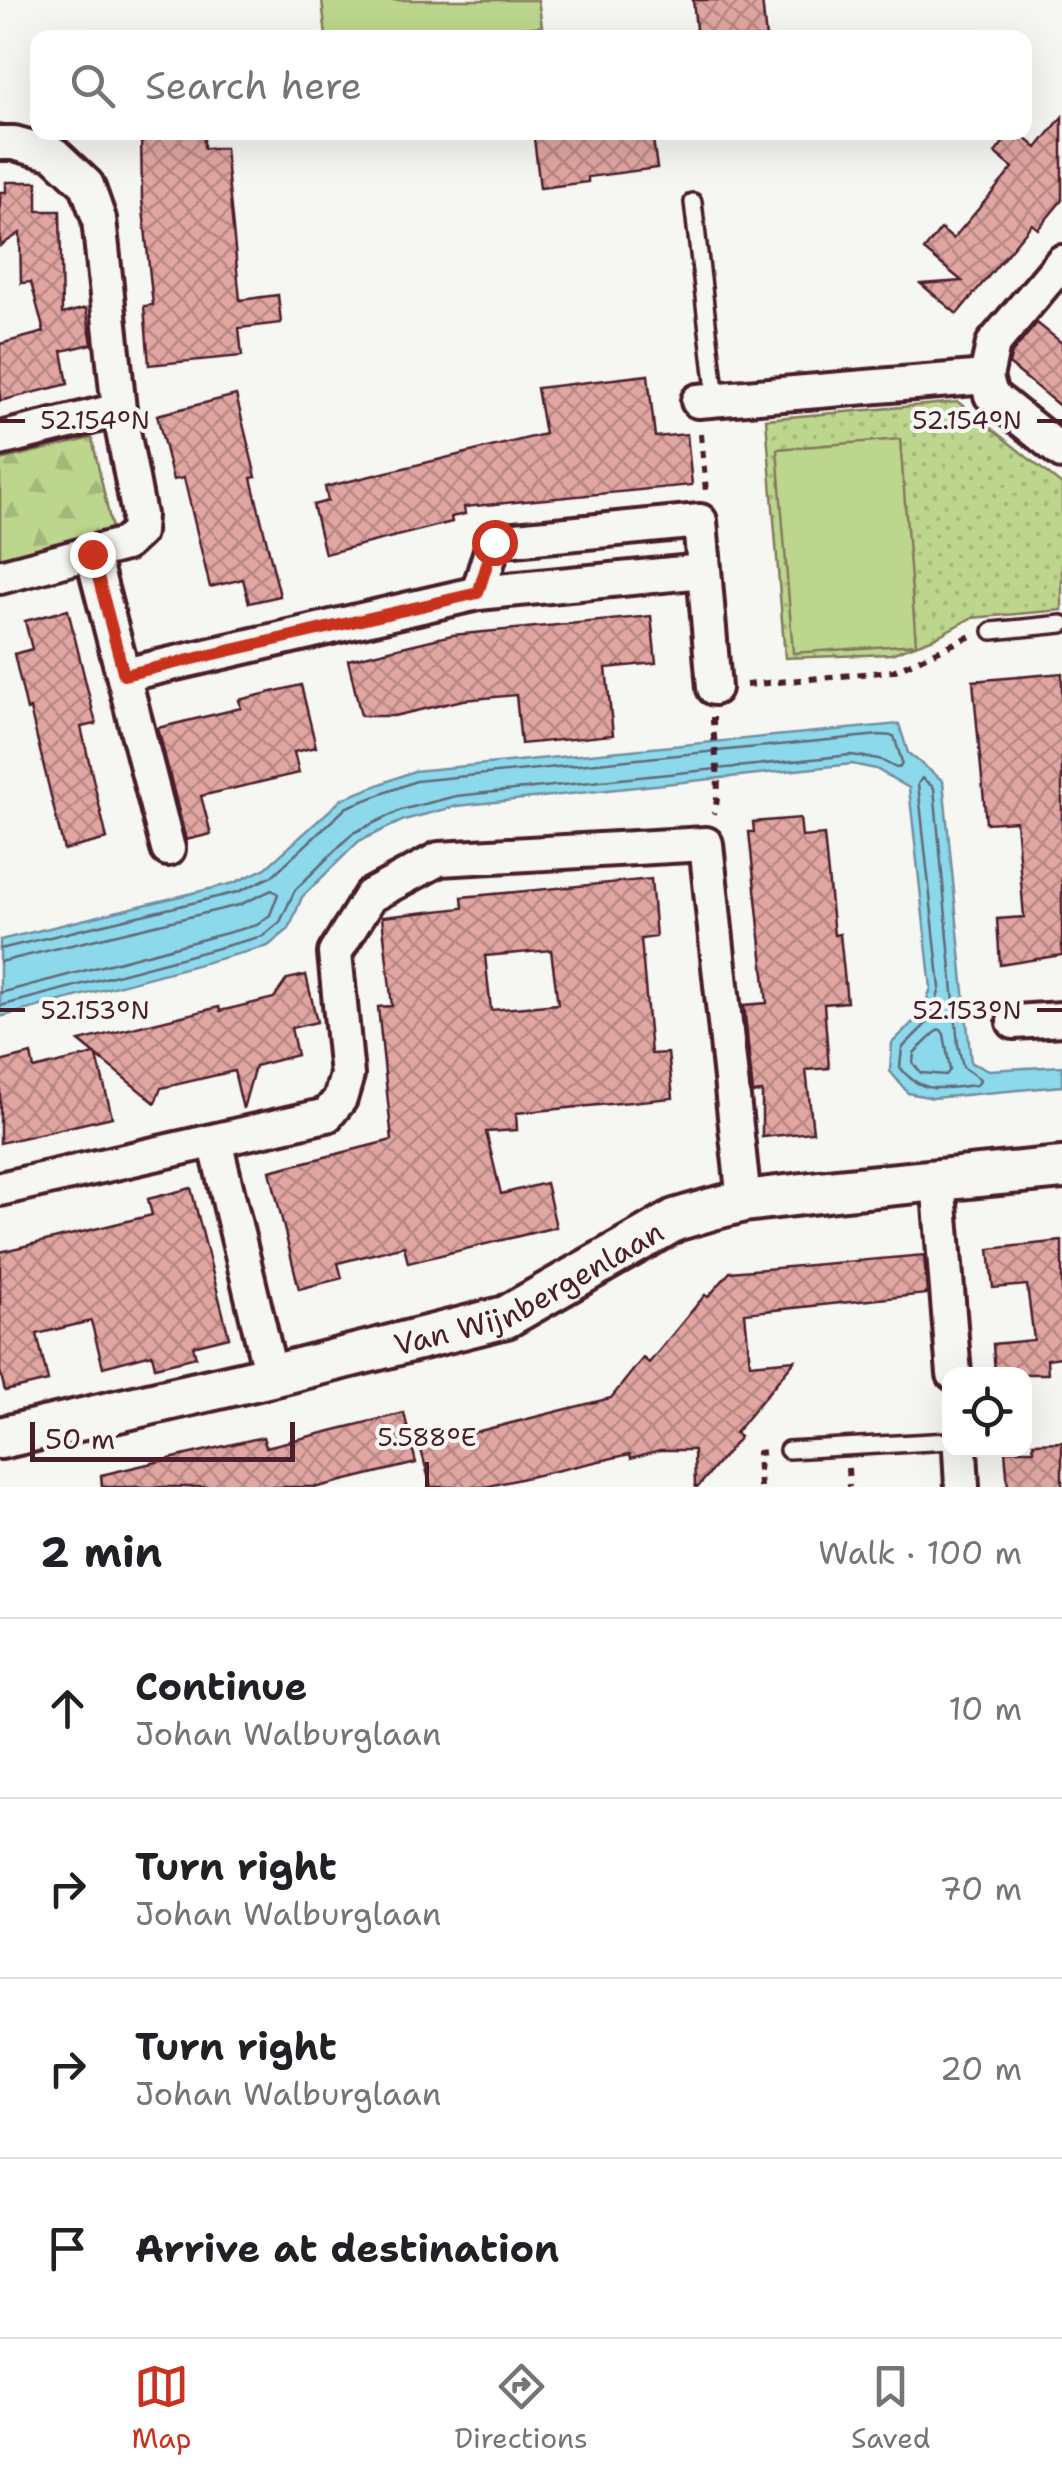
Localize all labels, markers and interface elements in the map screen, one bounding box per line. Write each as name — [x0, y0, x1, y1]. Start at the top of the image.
search box — [30, 30, 1032, 140]
icon: search — [65, 58, 120, 113]
text: Search here — [145, 60, 362, 111]
text: 52.154°N — [40, 403, 150, 437]
text: 52.154°N — [912, 403, 1022, 437]
route start — [472, 520, 518, 566]
route end — [70, 532, 116, 578]
text: 52.153°N — [40, 993, 150, 1027]
text: 52.153°N — [912, 993, 1022, 1027]
street label: Van Wijnbergenlaan — [390, 1210, 671, 1365]
map controls — [942, 1367, 1032, 1457]
button: locate — [942, 1367, 1032, 1457]
scale bar — [30, 1417, 295, 1462]
text: 50 m — [45, 1420, 115, 1458]
text: 5.588°E — [378, 1420, 476, 1454]
text: 2 min — [40, 1524, 162, 1580]
text: Walk · 100 m — [818, 1531, 1022, 1574]
text: Continue — [135, 1661, 307, 1712]
icon: ahead — [40, 1681, 95, 1736]
text: 10 m — [949, 1687, 1022, 1730]
text: Johan Walburglaan — [135, 1712, 441, 1755]
text: Turn right — [135, 1841, 337, 1892]
icon: right — [40, 1861, 95, 1916]
text: 70 m — [939, 1867, 1022, 1910]
text: Johan Walburglaan — [135, 1892, 441, 1935]
text: Turn right — [135, 2021, 337, 2072]
icon: right — [40, 2041, 95, 2096]
text: 20 m — [940, 2047, 1022, 2090]
text: Johan Walburglaan — [135, 2072, 441, 2115]
icon: arrive — [40, 2221, 95, 2276]
text: Arrive at destination — [135, 2223, 559, 2274]
tab: Map — [132, 2359, 191, 2457]
tab: Directions — [454, 2359, 588, 2457]
tab: Saved — [851, 2359, 930, 2457]

